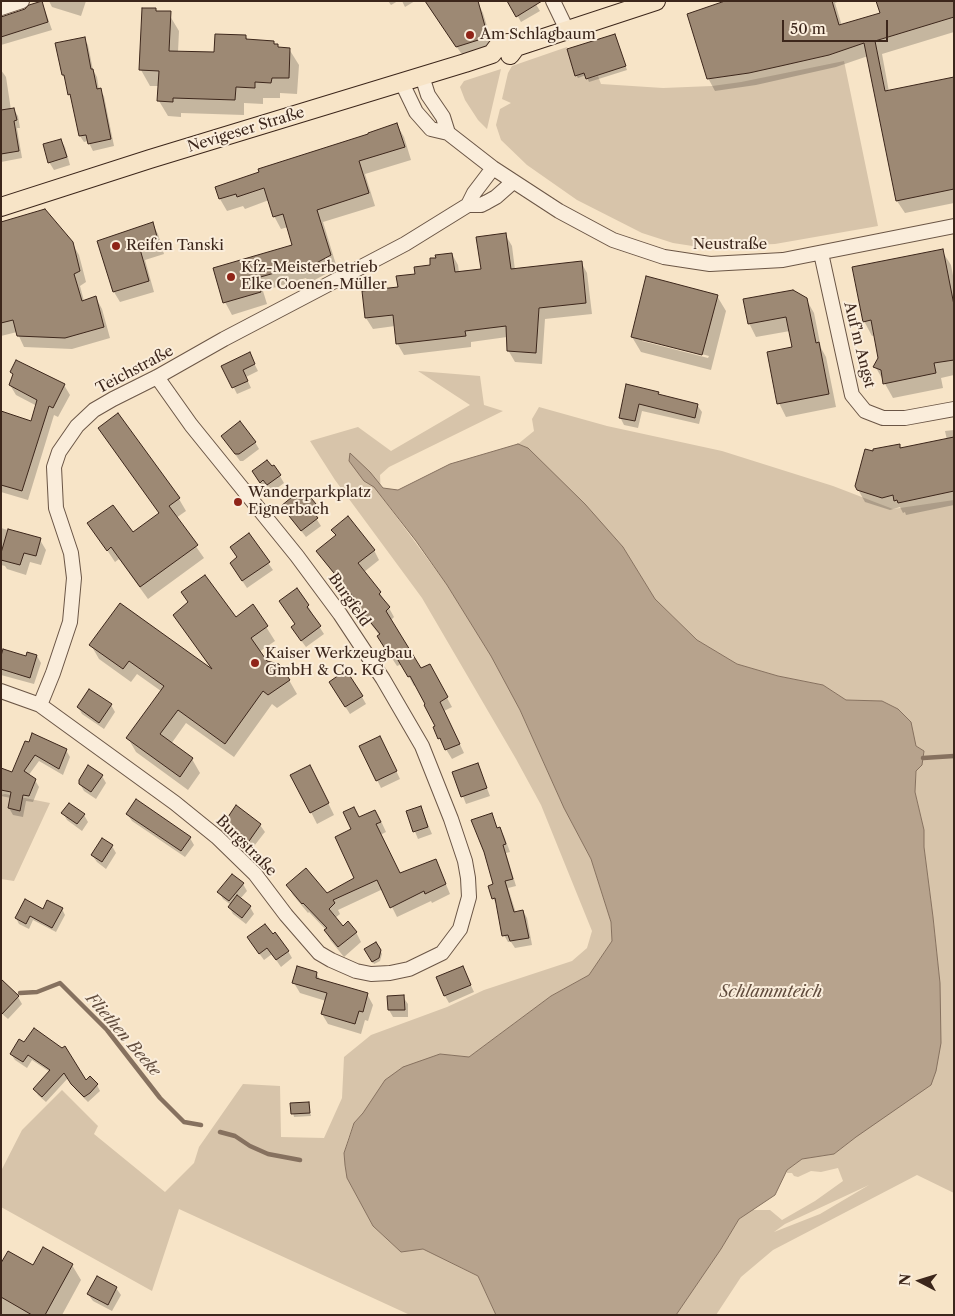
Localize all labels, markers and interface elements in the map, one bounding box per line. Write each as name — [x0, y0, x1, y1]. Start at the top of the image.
scale bar — [785, 10, 891, 42]
text: 50 m — [790, 19, 826, 38]
place label: Am Schlagbaum — [480, 26, 596, 44]
marker: Am Schlagbaum — [464, 29, 476, 41]
street label: Nevigeser Straße — [185, 104, 307, 156]
street label: Neustraße — [693, 236, 767, 254]
place label: Reifen Tanski — [126, 237, 224, 255]
marker: Reifen Tanski — [110, 240, 122, 252]
place label: Kfz-Meisterbetrieb Elke Coenen-Müller — [241, 259, 387, 294]
marker: Kfz-Meisterbetrieb Elke Coenen-Müller — [225, 271, 237, 283]
street label: Auf'm Angst — [840, 300, 878, 390]
street label: Teichstraße — [93, 342, 177, 398]
place label: Wanderparkplatz Eignerbach — [248, 484, 371, 519]
marker: Wanderparkplatz Eignerbach — [232, 496, 244, 508]
street label: Burgfeld — [324, 570, 374, 630]
place label: Kaiser Werkzeugbau GmbH & Co. KG — [265, 645, 412, 680]
marker: Kaiser Werkzeugbau GmbH & Co. KG — [249, 657, 261, 669]
street label: Burgstraße — [212, 812, 280, 880]
water label: Schlammteich — [720, 982, 822, 1002]
water label: Fliethen Beeke — [82, 989, 164, 1081]
north arrow — [895, 1256, 945, 1306]
text: N — [896, 1273, 915, 1287]

